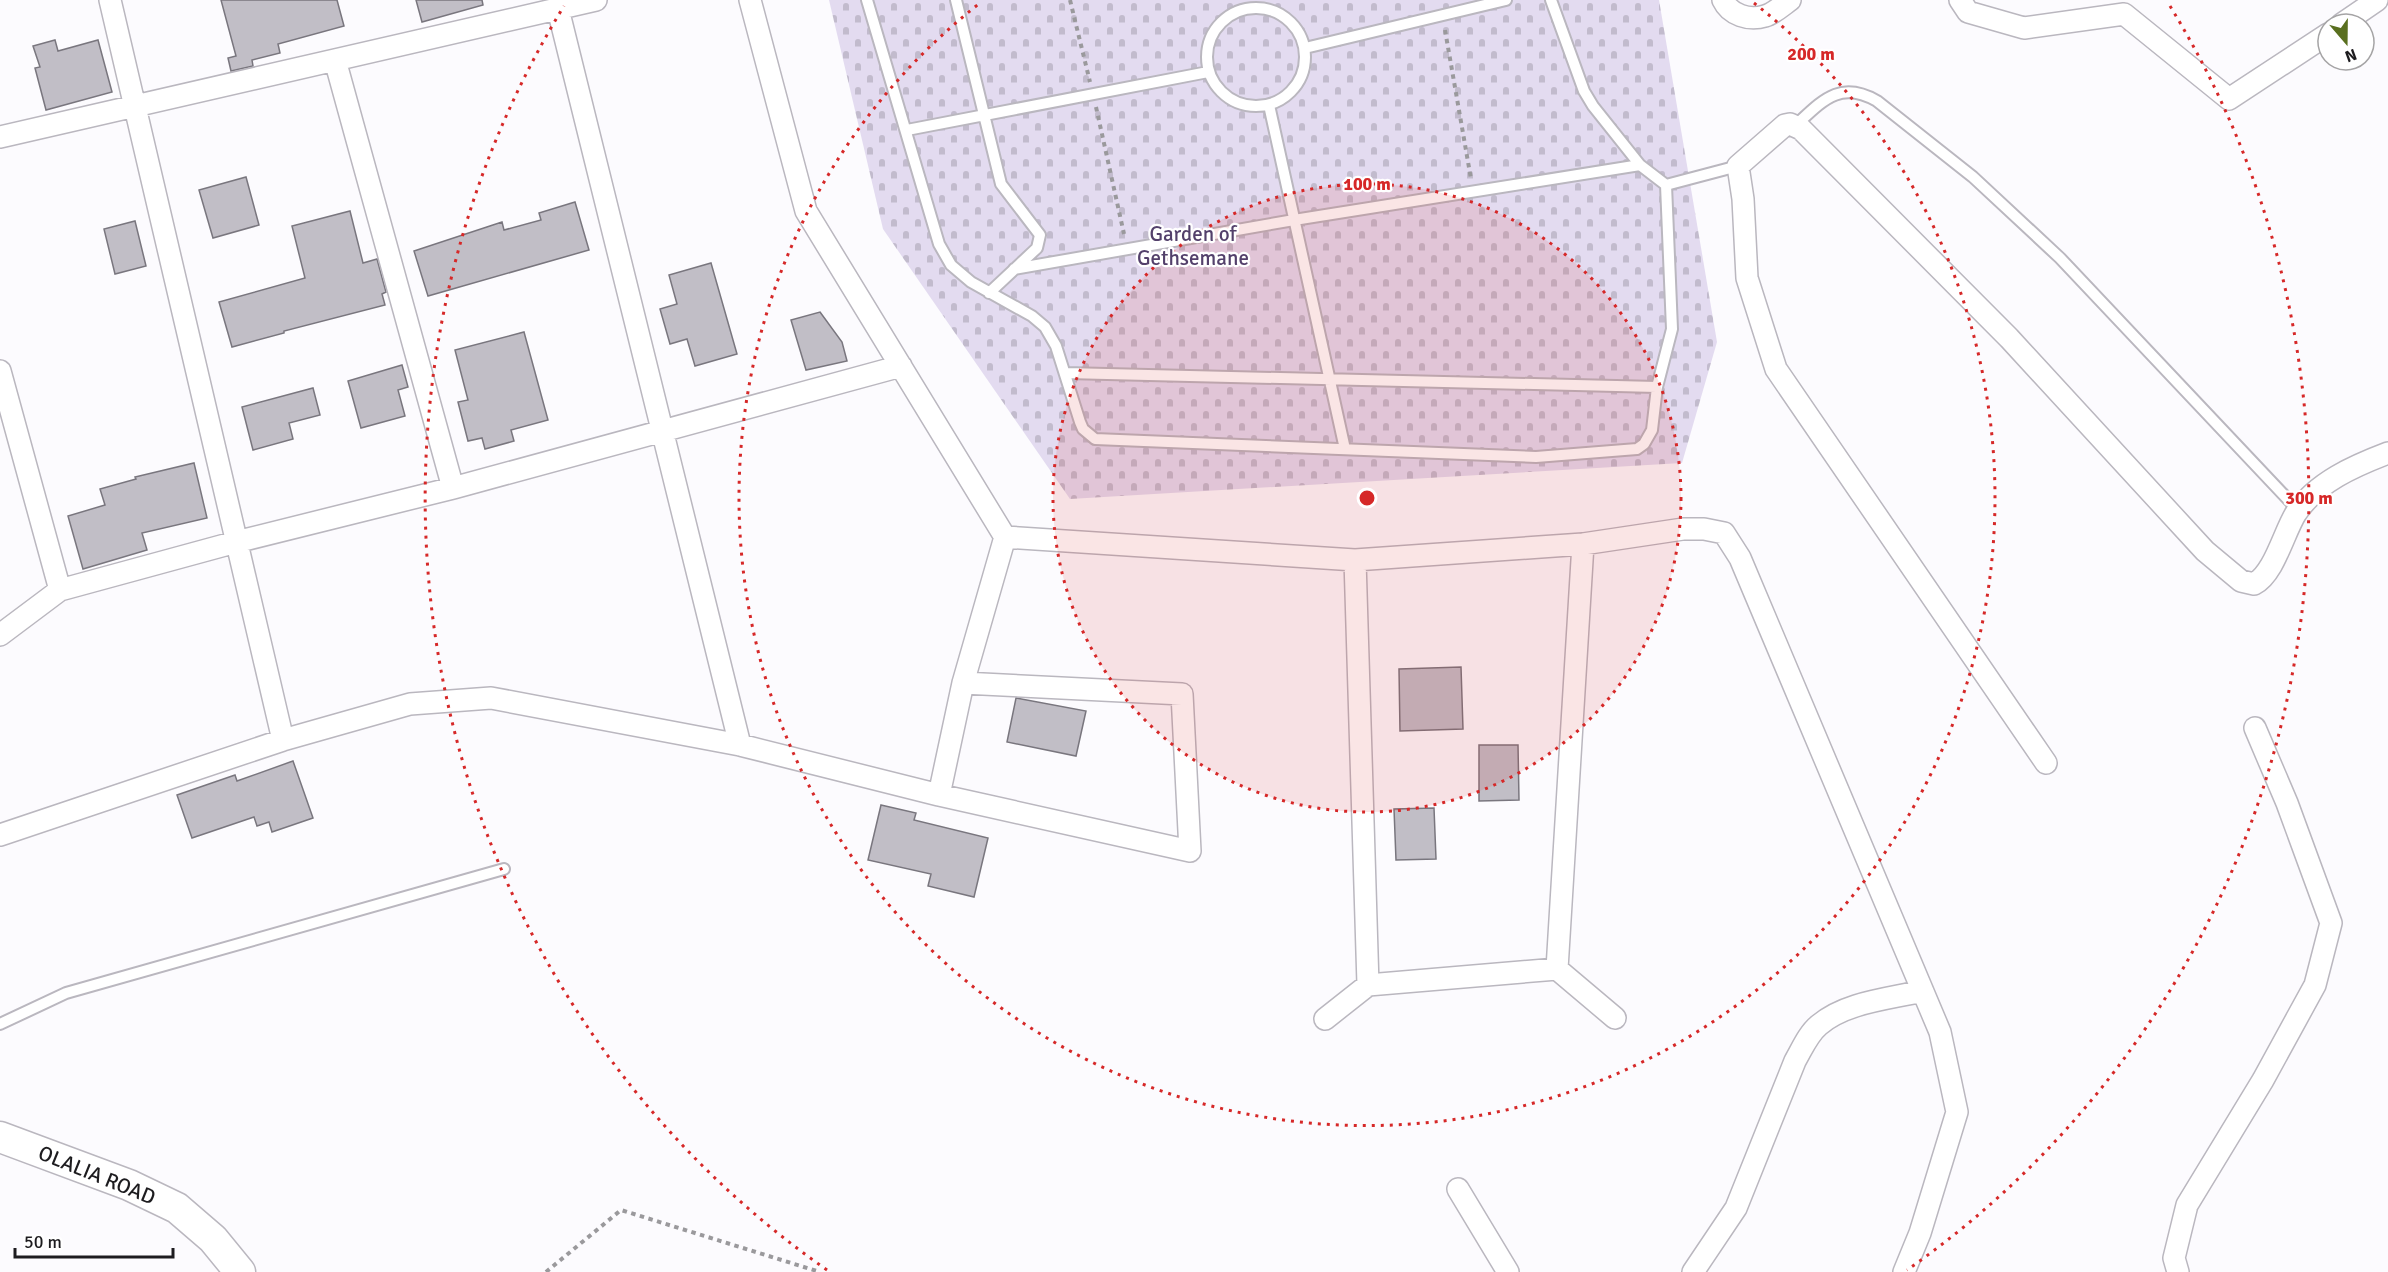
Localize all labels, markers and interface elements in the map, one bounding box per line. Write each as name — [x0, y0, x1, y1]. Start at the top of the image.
north arrow — [2316, 12, 2376, 72]
text: 200 m — [1787, 43, 1835, 65]
text: N — [2342, 44, 2359, 66]
text: 100 m — [1343, 173, 1391, 195]
park label: Garden of Gethsemane — [1137, 221, 1249, 271]
text: 300 m — [2285, 487, 2333, 509]
centre of rings — [1357, 488, 1377, 508]
street label: OLALIA ROAD — [35, 1140, 159, 1210]
scale bar — [15, 1221, 172, 1259]
text: 50 m — [24, 1231, 62, 1253]

